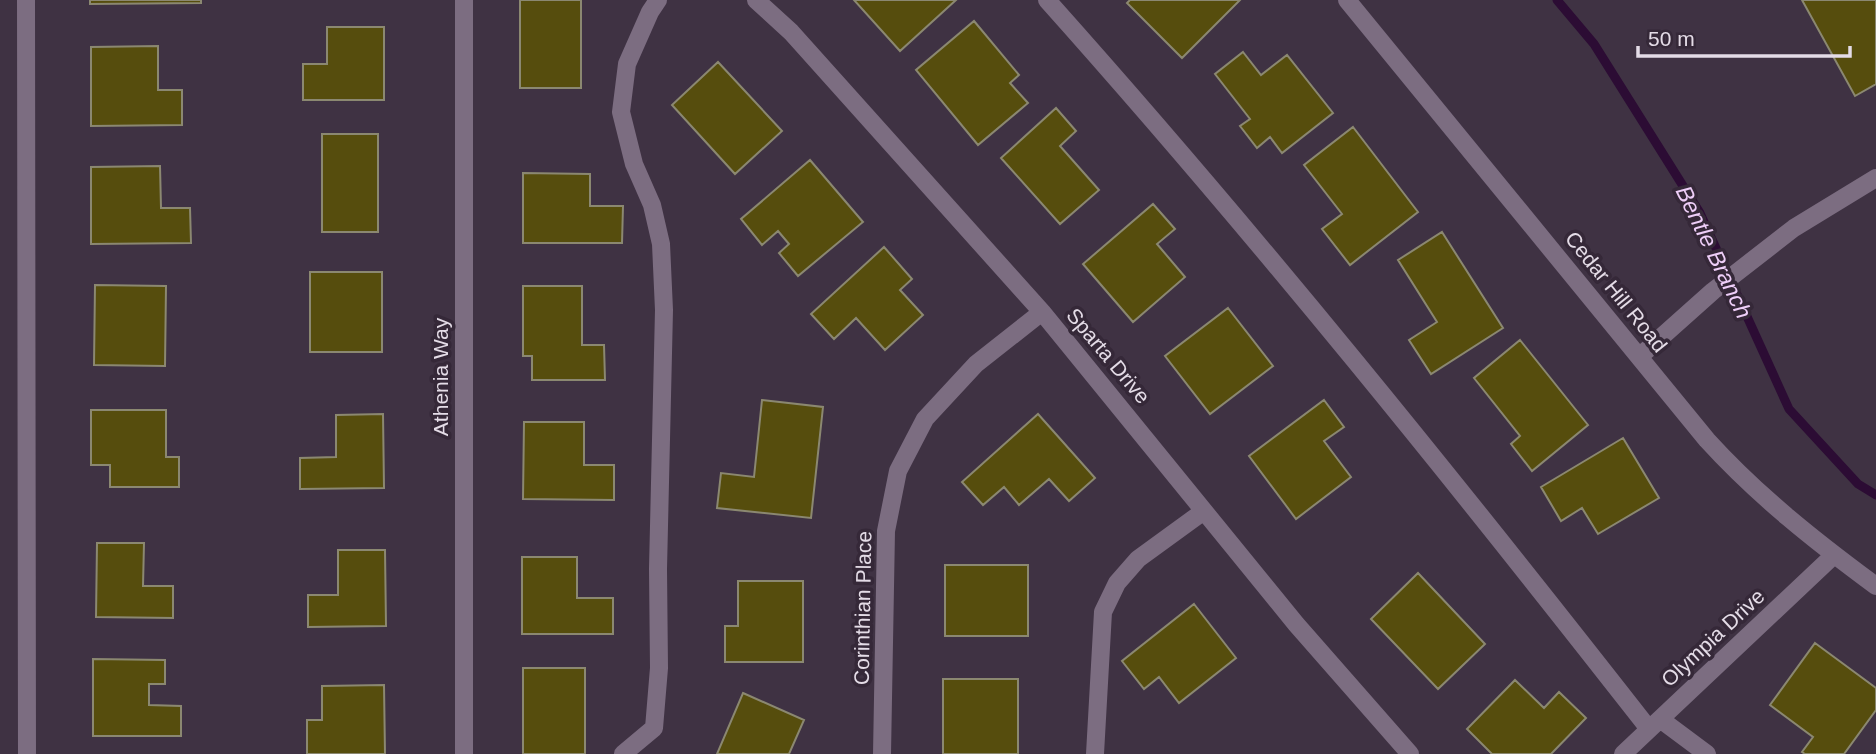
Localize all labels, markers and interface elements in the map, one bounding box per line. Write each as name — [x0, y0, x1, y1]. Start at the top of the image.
scale bar — [1638, 14, 1850, 58]
text: 50 m — [1648, 27, 1695, 50]
water label: Bentle Branch — [1671, 181, 1757, 323]
street label: Cedar Hill Road — [1561, 227, 1672, 357]
street label: Sparta Drive — [1062, 304, 1155, 408]
street label: Athenia Way — [429, 317, 452, 436]
street label: Corinthian Place — [850, 531, 875, 685]
street label: Olympia Drive — [1657, 584, 1769, 691]

